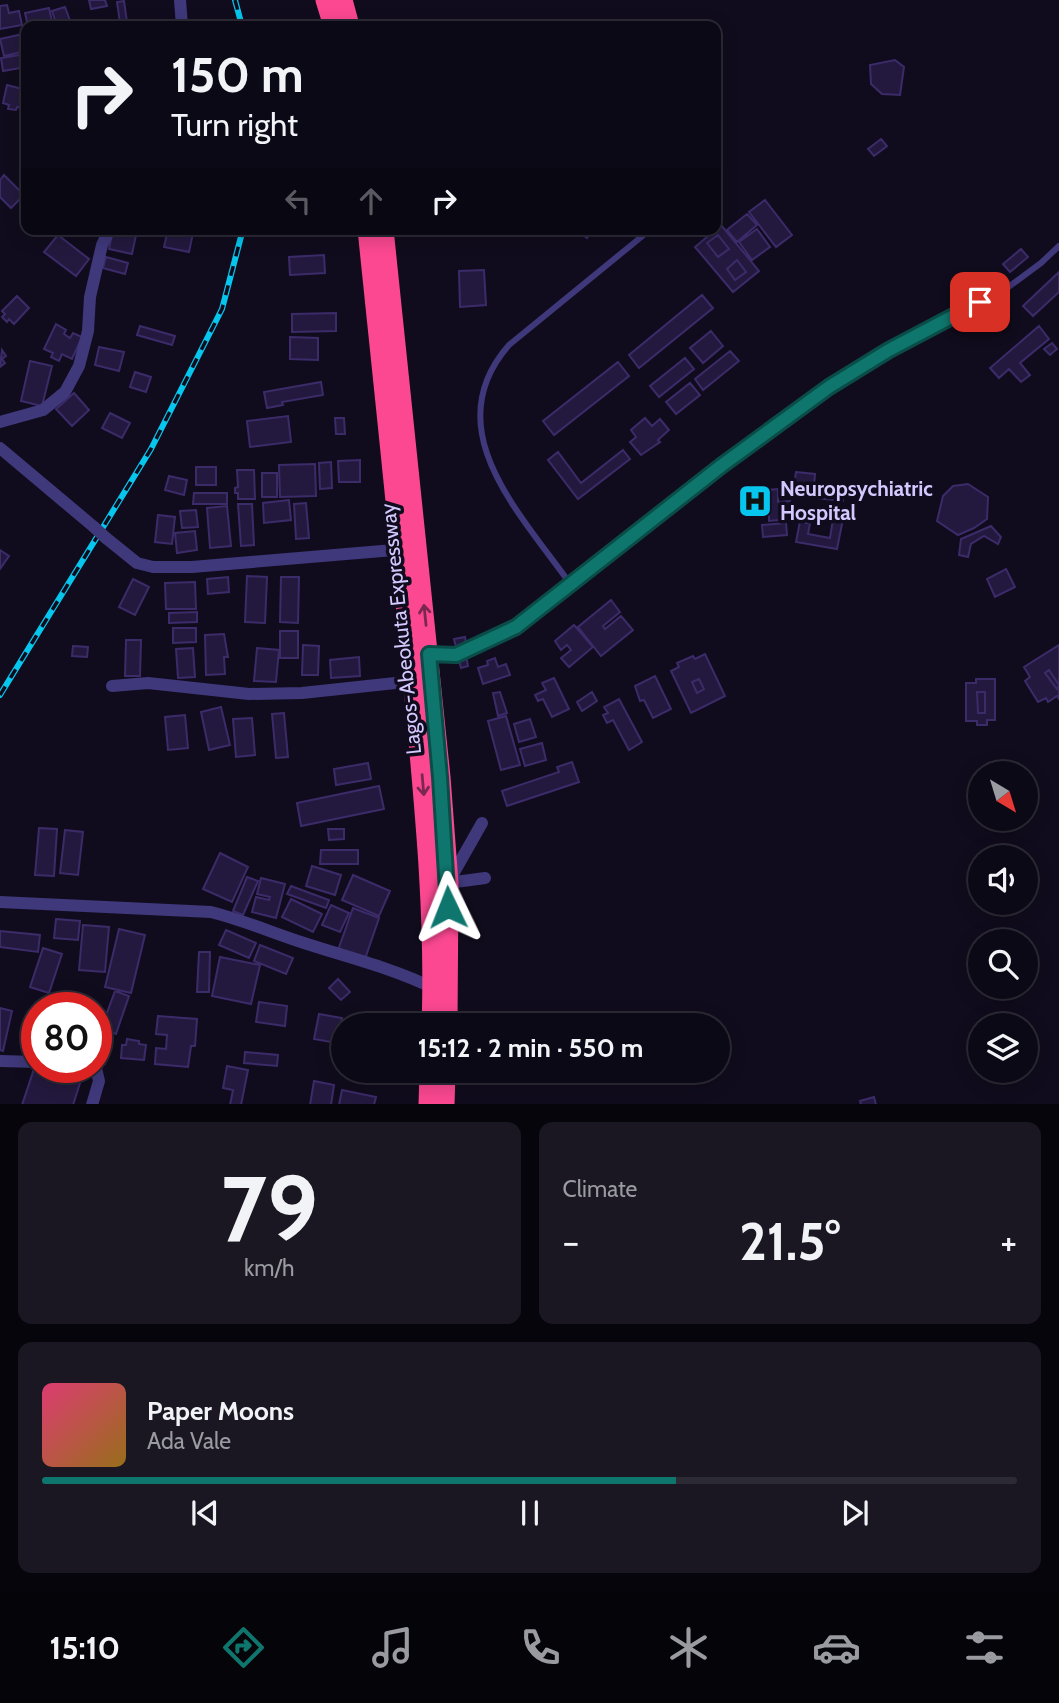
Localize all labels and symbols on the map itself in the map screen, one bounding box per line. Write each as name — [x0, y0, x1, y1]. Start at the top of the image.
pin — [950, 272, 1010, 332]
place label: Neuropsychiatric Hospital — [780, 476, 933, 525]
hospital icon: Neuropsychiatric Hospital — [736, 482, 774, 520]
street label: Lagos-Abeokuta Expressway — [375, 502, 426, 756]
one-way arrow — [418, 605, 431, 627]
north arrow — [968, 761, 1038, 831]
one-way arrow — [417, 773, 430, 796]
position arrow — [411, 870, 485, 944]
speed limit sign: 80 — [21, 992, 112, 1083]

